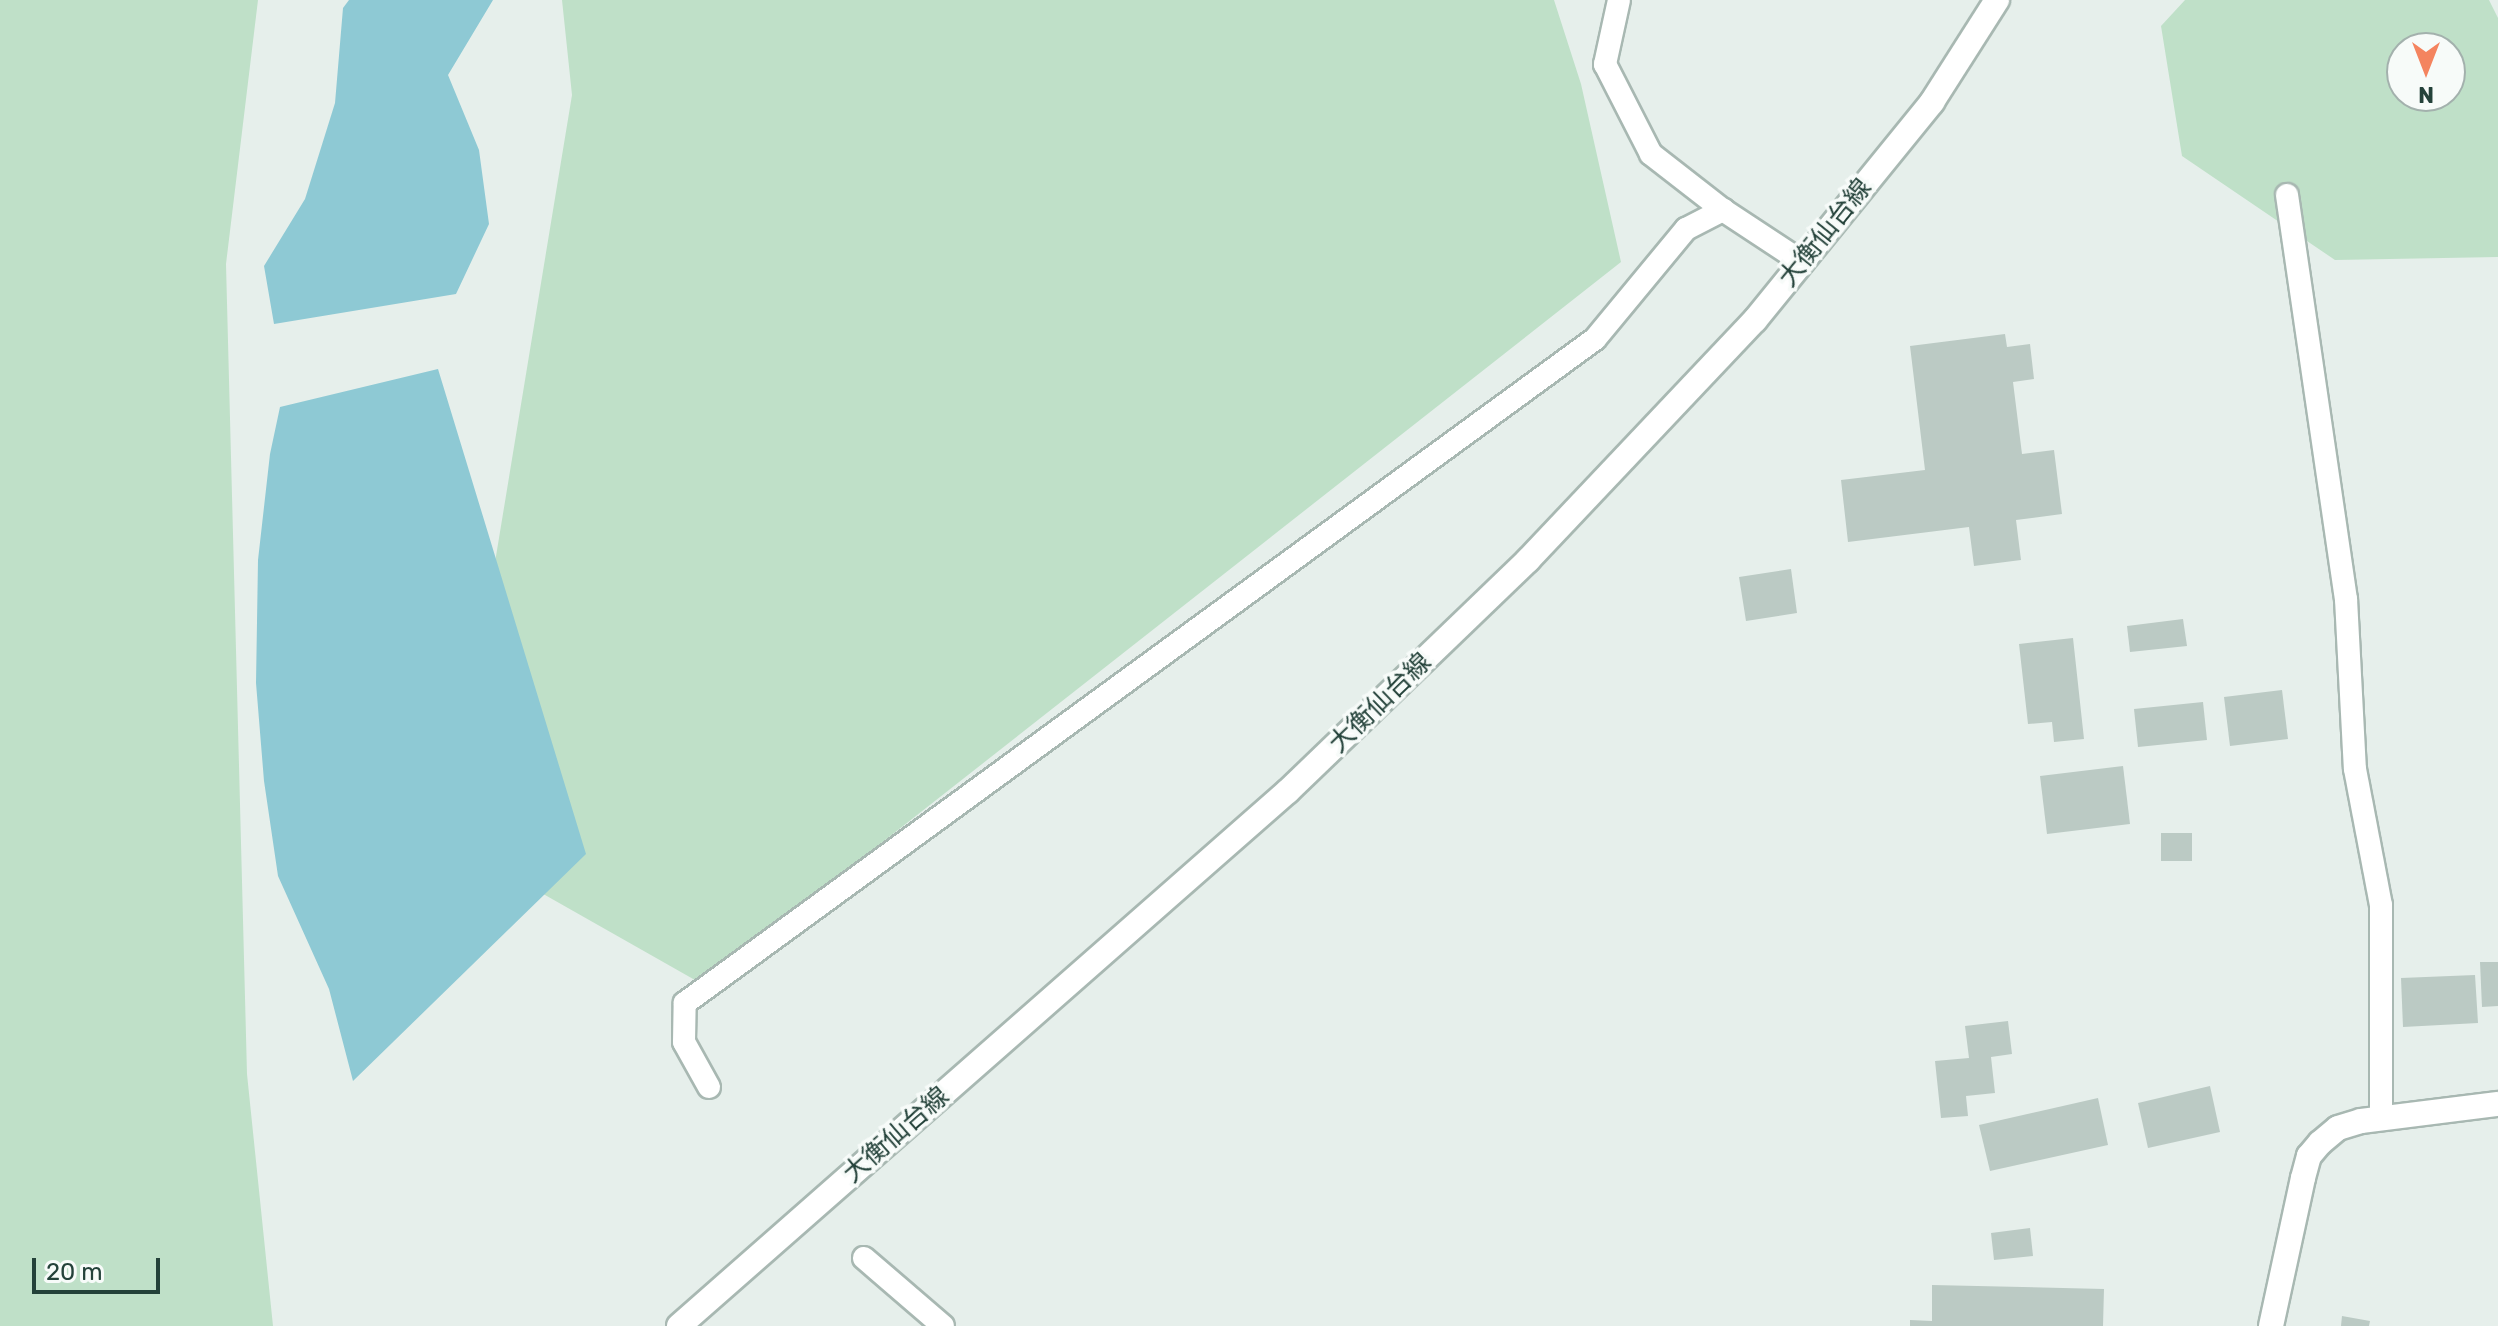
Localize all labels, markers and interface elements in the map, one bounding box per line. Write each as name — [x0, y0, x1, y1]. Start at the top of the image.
north arrow — [2386, 32, 2466, 112]
text: N — [2418, 81, 2434, 108]
street label: 大衡仙台線 — [1772, 173, 1878, 293]
street label: 大衡仙台線 — [1322, 647, 1438, 759]
street label: 大衡仙台線 — [837, 1081, 955, 1189]
scale bar — [36, 1242, 164, 1292]
text: 20 m — [46, 1258, 103, 1286]

